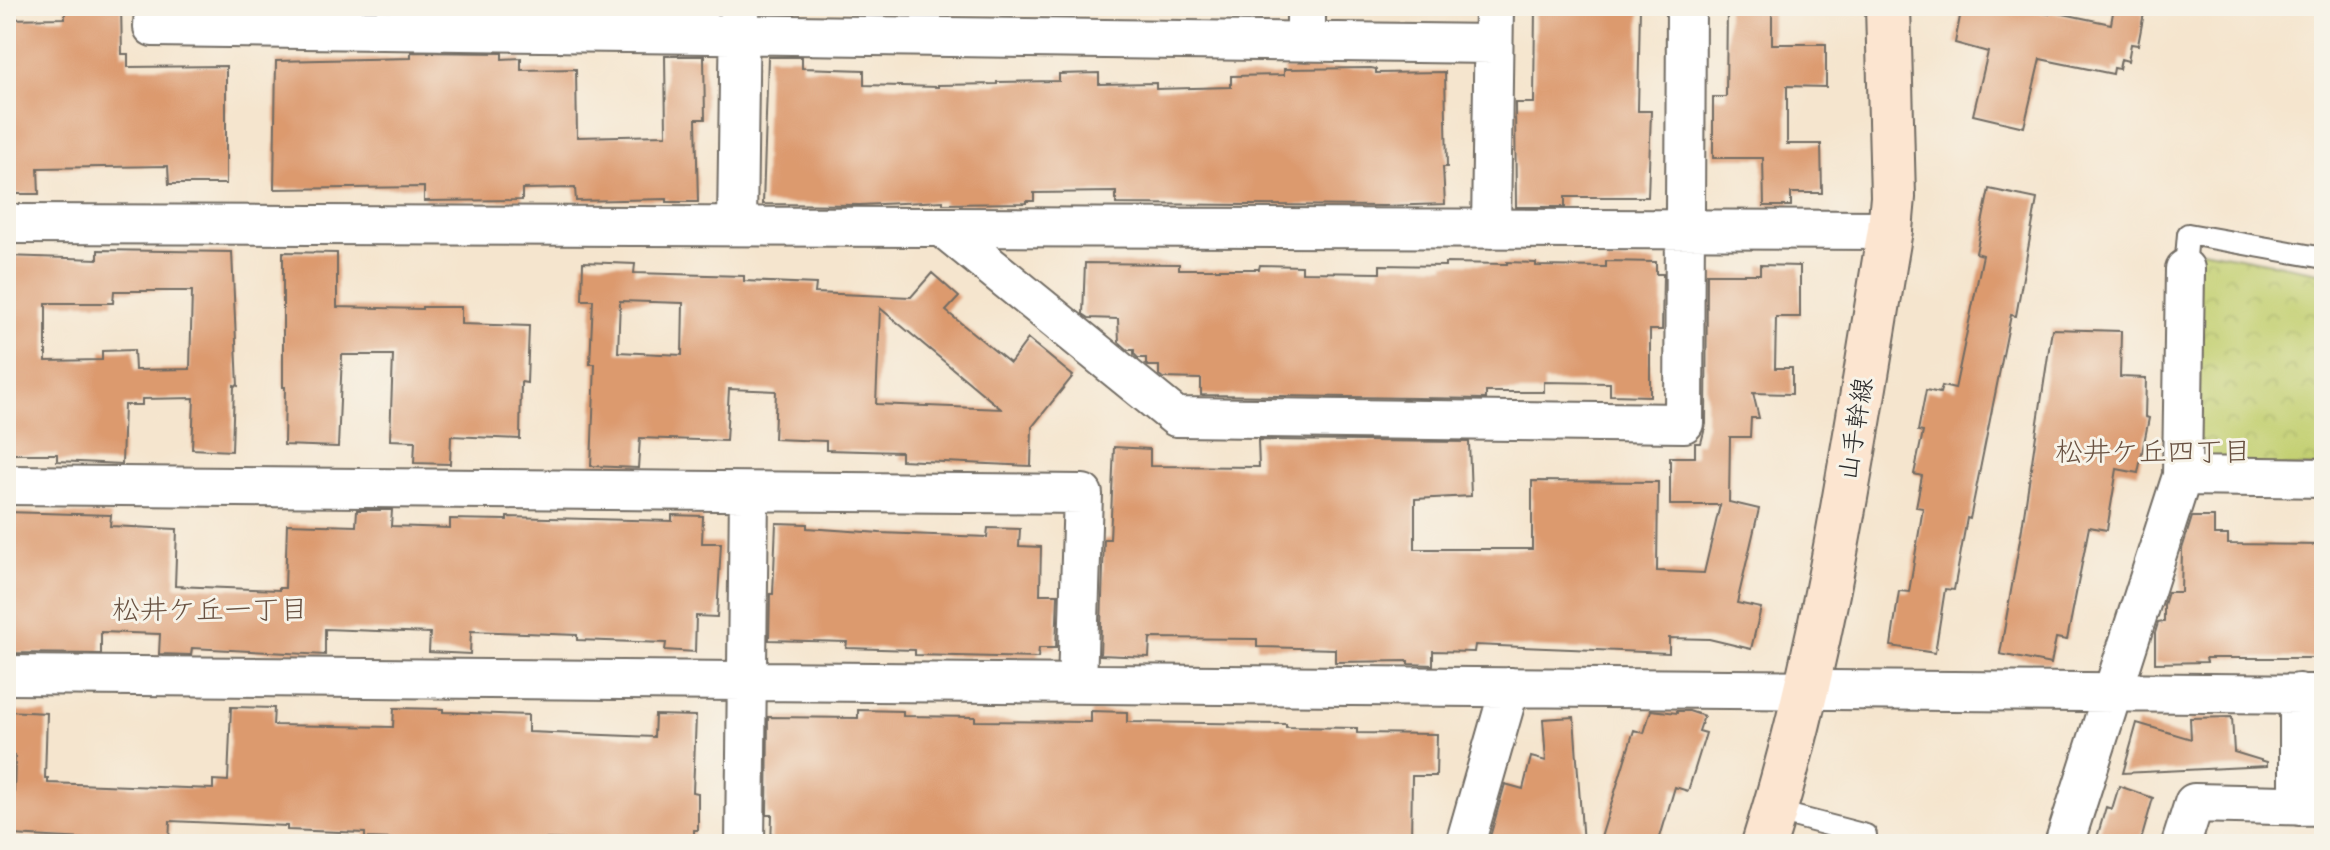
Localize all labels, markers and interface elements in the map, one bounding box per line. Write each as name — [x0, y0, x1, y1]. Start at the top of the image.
street label: 山手幹線 — [1828, 374, 1886, 484]
district label: 松井ケ丘四丁目 — [2055, 431, 2251, 476]
district label: 松井ケ丘一丁目 — [112, 589, 308, 634]

